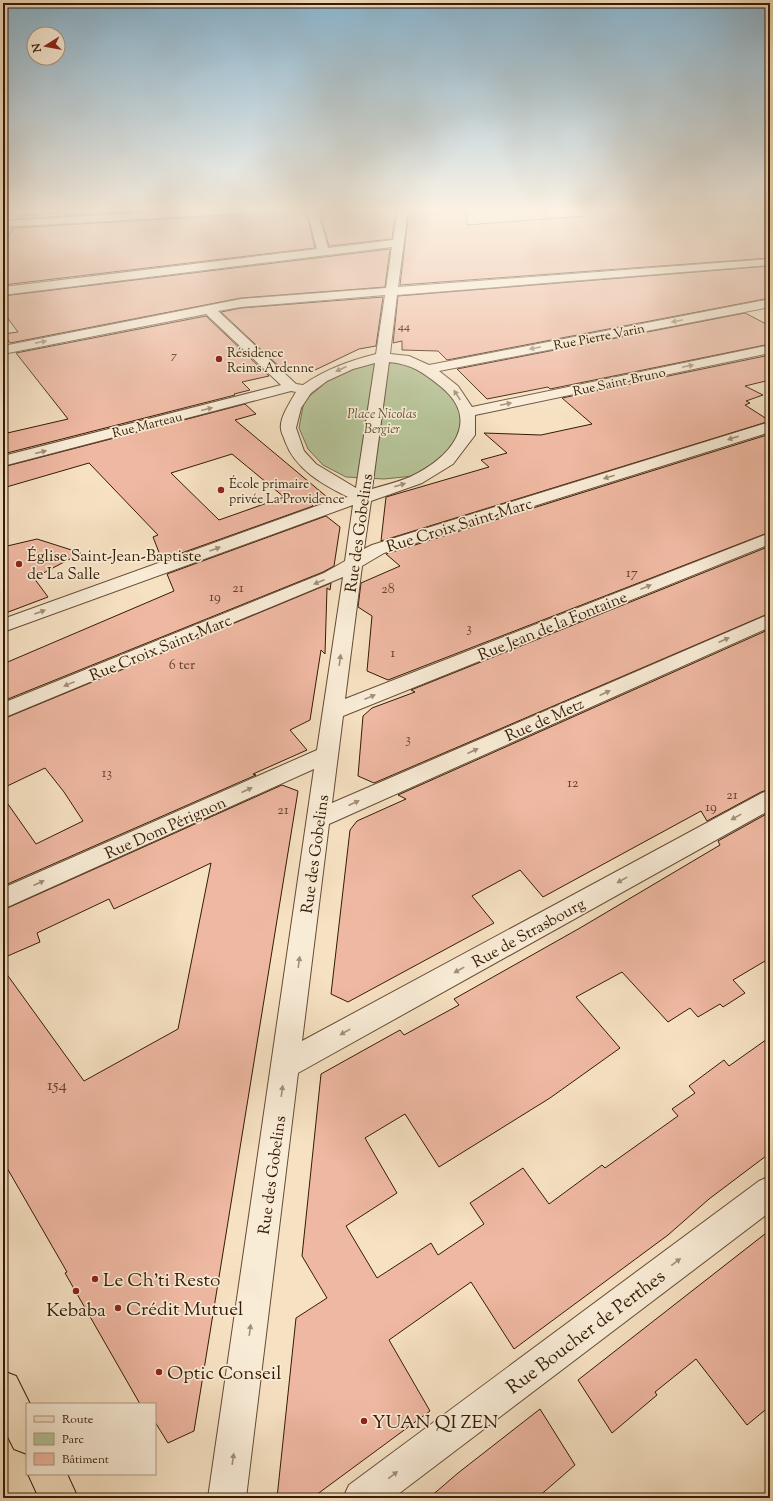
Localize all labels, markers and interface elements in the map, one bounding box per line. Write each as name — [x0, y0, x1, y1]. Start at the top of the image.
north arrow — [26, 26, 66, 66]
text: N — [28, 42, 46, 55]
house number: 44 — [398, 318, 410, 336]
one-way arrow — [671, 319, 683, 325]
street label: Rue Pierre Varin — [552, 320, 647, 356]
one-way arrow — [35, 339, 47, 345]
place label: Résidence Reims Ardenne — [227, 345, 314, 378]
one-way arrow — [529, 346, 541, 352]
house number: 7 — [171, 347, 177, 365]
marker: Résidence Reims Ardenne — [214, 354, 224, 364]
one-way arrow — [682, 363, 694, 369]
street label: Rue Saint-Bruno — [571, 364, 667, 402]
one-way arrow — [335, 366, 347, 372]
one-way arrow — [453, 390, 461, 400]
one-way arrow — [500, 400, 512, 406]
one-way arrow — [201, 405, 214, 411]
park label: Place Nicolas Bergier — [347, 406, 417, 439]
street label: Rue Marteau — [111, 408, 185, 443]
one-way arrow — [726, 435, 738, 441]
one-way arrow — [35, 448, 47, 454]
street label: Rue des Gobelins — [341, 472, 380, 594]
one-way arrow — [602, 474, 614, 480]
place label: École primaire privée La Providence — [229, 475, 345, 509]
one-way arrow — [394, 482, 406, 488]
marker: École primaire privée La Providence — [216, 485, 226, 495]
street label: Rue Croix Saint-Marc — [384, 493, 536, 560]
one-way arrow — [209, 545, 221, 551]
place label: Église Saint-Jean-Baptiste de La Salle — [27, 546, 201, 587]
marker: Église Saint-Jean-Baptiste de La Salle — [14, 559, 24, 569]
house number: 17 — [626, 564, 638, 584]
house number: 21 — [232, 579, 244, 599]
one-way arrow — [312, 579, 324, 585]
house number: 28 — [381, 580, 395, 600]
one-way arrow — [641, 584, 652, 590]
street label: Rue Jean de la Fontaine — [475, 587, 631, 668]
house number: 19 — [209, 588, 221, 608]
one-way arrow — [34, 609, 46, 615]
street label: Rue Croix Saint-Marc — [86, 610, 236, 688]
house number: 3 — [466, 619, 472, 639]
one-way arrow — [718, 637, 729, 643]
house number: 1 — [391, 644, 396, 664]
one-way arrow — [337, 654, 343, 666]
house number: 6 ter — [169, 656, 196, 676]
one-way arrow — [62, 682, 74, 688]
one-way arrow — [599, 689, 611, 695]
one-way arrow — [364, 694, 376, 700]
street label: Rue de Metz — [502, 694, 588, 749]
house number: 3 — [405, 730, 411, 750]
one-way arrow — [467, 747, 479, 754]
house number: 13 — [102, 764, 113, 784]
house number: 12 — [567, 774, 579, 794]
house number: 21 — [726, 786, 738, 806]
one-way arrow — [241, 787, 252, 793]
street label: Rue Dom Pérignon — [102, 792, 231, 866]
street label: Rue des Gobelins — [297, 793, 336, 915]
house number: 19 — [705, 798, 717, 818]
one-way arrow — [349, 800, 360, 806]
house number: 21 — [277, 801, 289, 821]
one-way arrow — [730, 814, 742, 821]
one-way arrow — [616, 877, 628, 884]
one-way arrow — [33, 880, 44, 886]
street label: Rue de Strasbourg — [469, 894, 590, 975]
one-way arrow — [296, 956, 302, 968]
one-way arrow — [453, 966, 465, 973]
one-way arrow — [339, 1029, 351, 1036]
house number: 154 — [47, 1074, 68, 1098]
one-way arrow — [279, 1085, 285, 1097]
street label: Rue des Gobelins — [254, 1114, 293, 1236]
one-way arrow — [671, 1258, 682, 1266]
street label: Rue Boucher de Perthes — [501, 1264, 672, 1402]
place label: Le Ch'ti Resto — [103, 1268, 220, 1295]
marker: Le Ch'ti Resto — [90, 1274, 100, 1284]
marker: Kebaba — [71, 1286, 81, 1296]
place label: Crédit Mutuel — [126, 1297, 243, 1324]
place label: Kebaba — [46, 1298, 106, 1325]
marker: Crédit Mutuel — [113, 1303, 123, 1313]
one-way arrow — [247, 1324, 253, 1337]
place label: Optic Conseil — [167, 1361, 282, 1388]
marker: Optic Conseil — [154, 1367, 164, 1377]
legend — [26, 1403, 156, 1475]
place label: YUAN QI ZEN — [372, 1410, 498, 1437]
text: Route — [62, 1411, 94, 1429]
marker: YUAN QI ZEN — [359, 1416, 369, 1426]
text: Parc — [62, 1431, 84, 1449]
text: Bâtiment — [62, 1451, 109, 1469]
one-way arrow — [229, 1453, 236, 1465]
one-way arrow — [388, 1471, 398, 1479]

